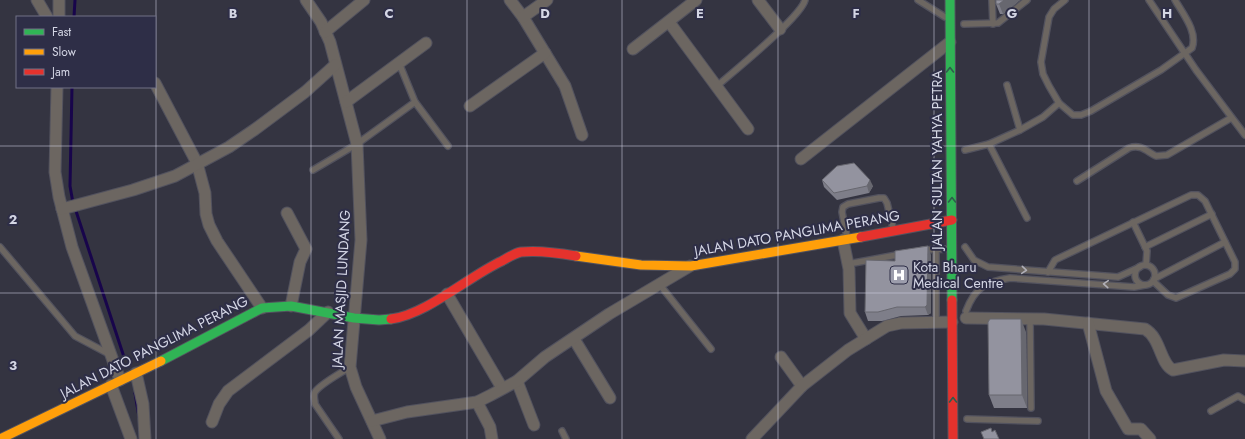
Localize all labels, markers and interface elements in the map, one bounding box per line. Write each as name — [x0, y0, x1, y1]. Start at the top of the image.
text: B — [229, 4, 238, 23]
text: C — [384, 4, 394, 23]
text: D — [540, 4, 550, 23]
text: E — [696, 4, 704, 23]
text: F — [852, 4, 860, 23]
text: G — [1007, 4, 1018, 23]
text: H — [1162, 4, 1172, 23]
legend — [16, 16, 156, 88]
text: Fast — [52, 23, 71, 41]
text: Slow — [52, 43, 77, 61]
text: Jam — [50, 63, 70, 81]
one-way arrow — [946, 67, 954, 73]
street label: JALAN SULTAN YAHYA PETRA — [927, 70, 947, 252]
one-way arrow — [947, 197, 956, 203]
street label: JALAN DATO PANGLIMA PERANG — [691, 205, 901, 261]
street label: JALAN MASJID LUNDANG — [327, 209, 355, 371]
text: 2 — [9, 210, 17, 229]
place label: Kota Bharu Medical Centre — [913, 257, 1003, 293]
hospital icon: Kota Bharu Medical Centre — [888, 264, 910, 286]
one-way arrow — [1021, 265, 1027, 274]
one-way arrow — [1103, 280, 1109, 289]
street label: JALAN DATO PANGLIMA PERANG — [55, 291, 251, 404]
text: 3 — [9, 356, 17, 375]
one-way arrow — [949, 397, 957, 403]

